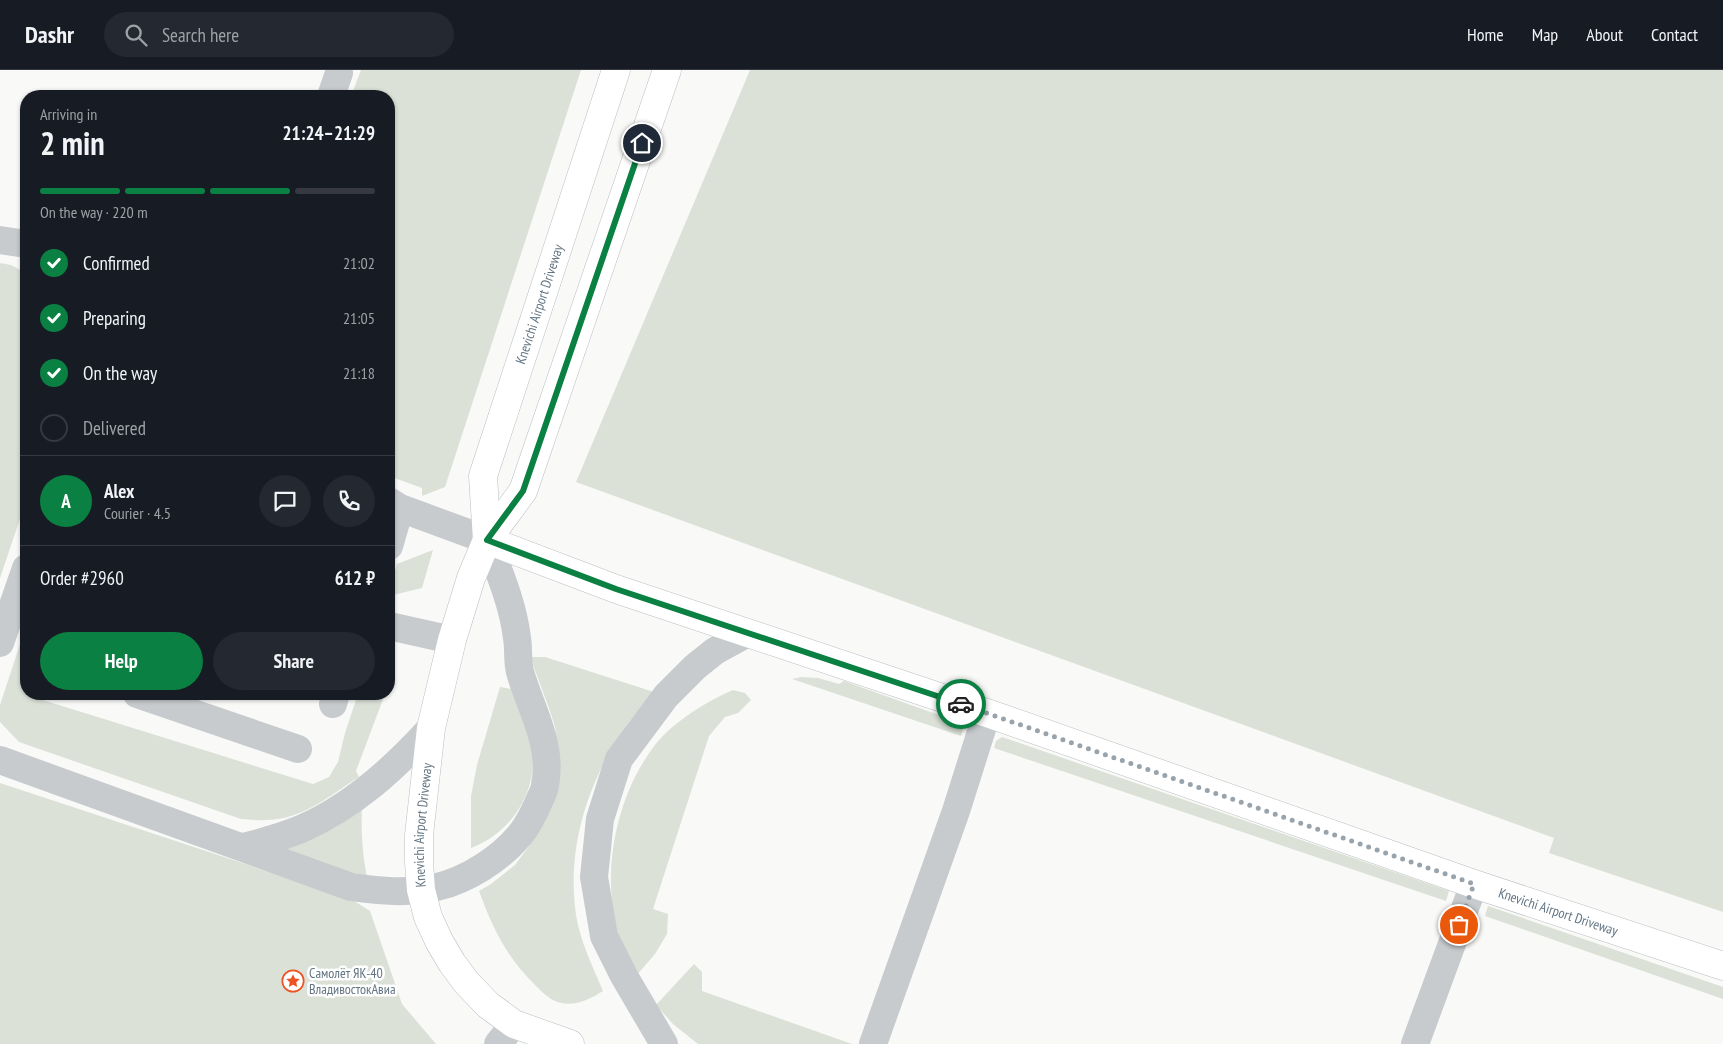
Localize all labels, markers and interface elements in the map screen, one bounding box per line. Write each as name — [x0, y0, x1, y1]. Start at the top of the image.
search box — [104, 12, 454, 57]
text: Dashr — [25, 19, 74, 50]
icon: search — [122, 21, 150, 49]
text: Search here — [162, 23, 239, 47]
text: Home — [1467, 23, 1504, 46]
text: Map — [1532, 23, 1558, 46]
text: About — [1586, 23, 1623, 46]
text: Contact — [1651, 23, 1698, 46]
text: Arriving in — [40, 104, 97, 124]
text: 21:24–21:29 — [282, 121, 375, 145]
text: 2 min — [40, 122, 105, 164]
pin — [621, 122, 663, 164]
icon: home — [628, 129, 656, 157]
text: On the way · 220 m — [40, 202, 148, 222]
street label: Knevichi Airport Driveway — [511, 241, 568, 366]
icon: check — [40, 249, 68, 277]
text: Confirmed — [83, 251, 150, 275]
text: 21:02 — [343, 253, 375, 273]
icon: check — [40, 304, 68, 332]
text: Preparing — [83, 306, 146, 330]
text: 21:05 — [343, 308, 375, 328]
icon: check — [40, 359, 68, 387]
text: On the way — [83, 361, 157, 385]
text: 21:18 — [343, 363, 375, 383]
text: Delivered — [83, 416, 146, 440]
button: chat — [259, 475, 311, 527]
button: phone — [323, 475, 375, 527]
text: Alex — [104, 479, 134, 503]
text: A — [61, 489, 71, 513]
text: Courier · 4.5 — [104, 503, 171, 523]
text: Order #2960 — [40, 566, 124, 590]
text: 612 ₽ — [335, 566, 375, 590]
button: Help — [40, 632, 203, 690]
button: Share — [213, 632, 375, 690]
courier — [936, 679, 986, 729]
icon: car — [947, 690, 975, 718]
street label: Knevichi Airport Driveway — [410, 761, 436, 888]
street label: Knevichi Airport Driveway — [1496, 884, 1621, 940]
pin — [1438, 904, 1480, 946]
icon: bag — [1445, 911, 1473, 939]
place label: Самолёт ЯК-40 ВладивостокАвиа — [309, 964, 396, 998]
place icon: Самолёт ЯК-40 ВладивостокАвиа — [281, 969, 305, 993]

